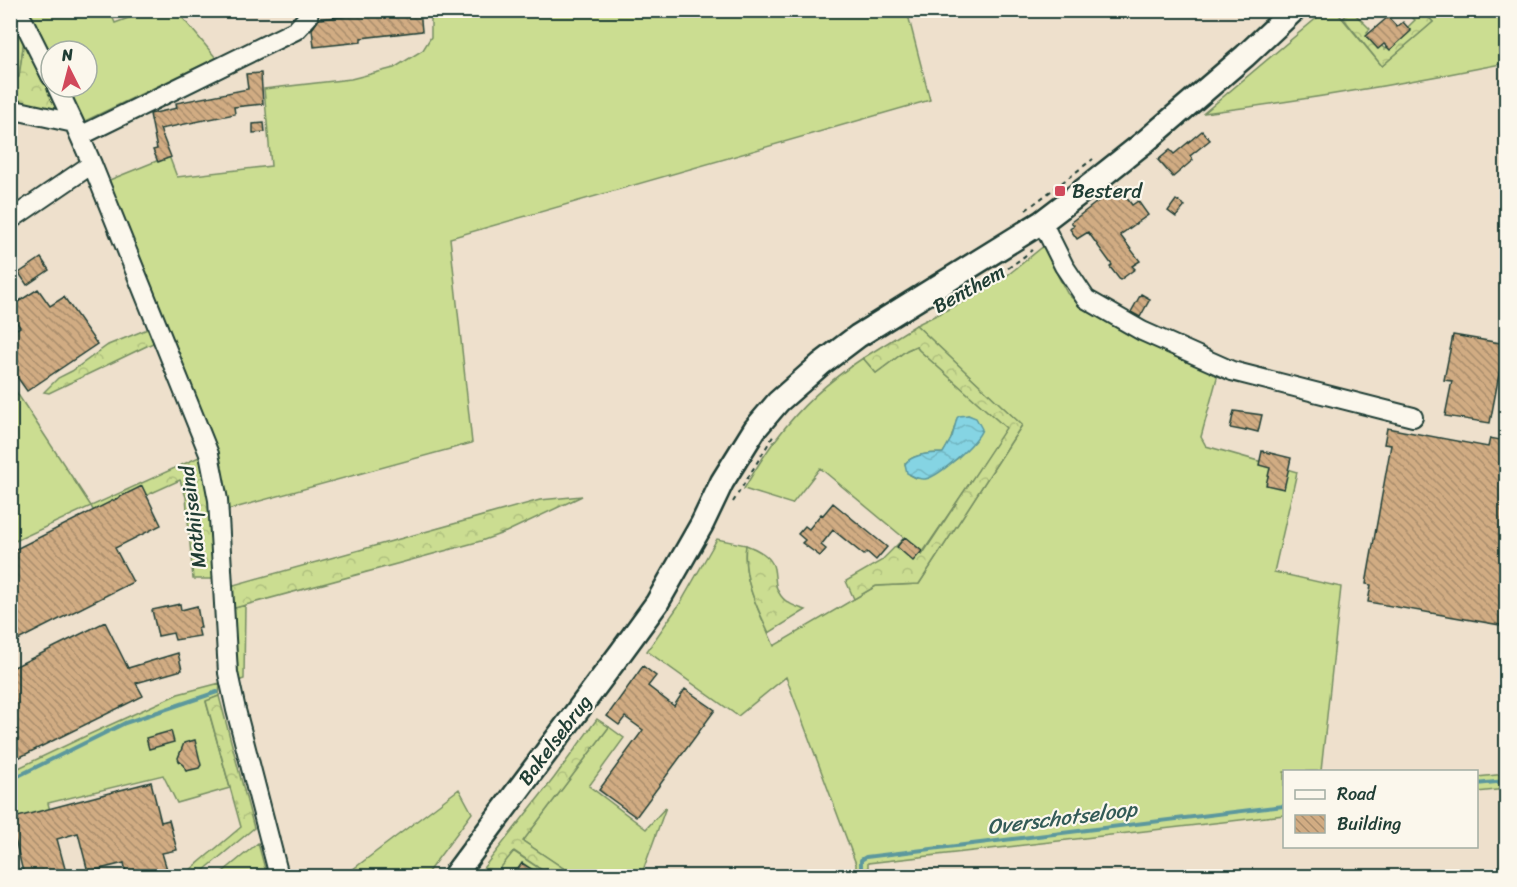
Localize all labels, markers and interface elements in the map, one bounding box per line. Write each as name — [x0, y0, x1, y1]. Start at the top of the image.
north arrow — [39, 39, 99, 99]
text: N — [59, 39, 75, 70]
place label: Besterd — [1072, 174, 1143, 209]
marker: Besterd — [1053, 184, 1067, 198]
street label: Benthem — [926, 255, 1012, 323]
street label: Mathijseind — [169, 462, 217, 570]
street label: Bakelsebrug — [509, 687, 601, 793]
legend — [1283, 770, 1478, 848]
text: Road — [1337, 778, 1377, 810]
water label: Overschotseloop — [985, 790, 1141, 846]
text: Building — [1337, 808, 1401, 840]

